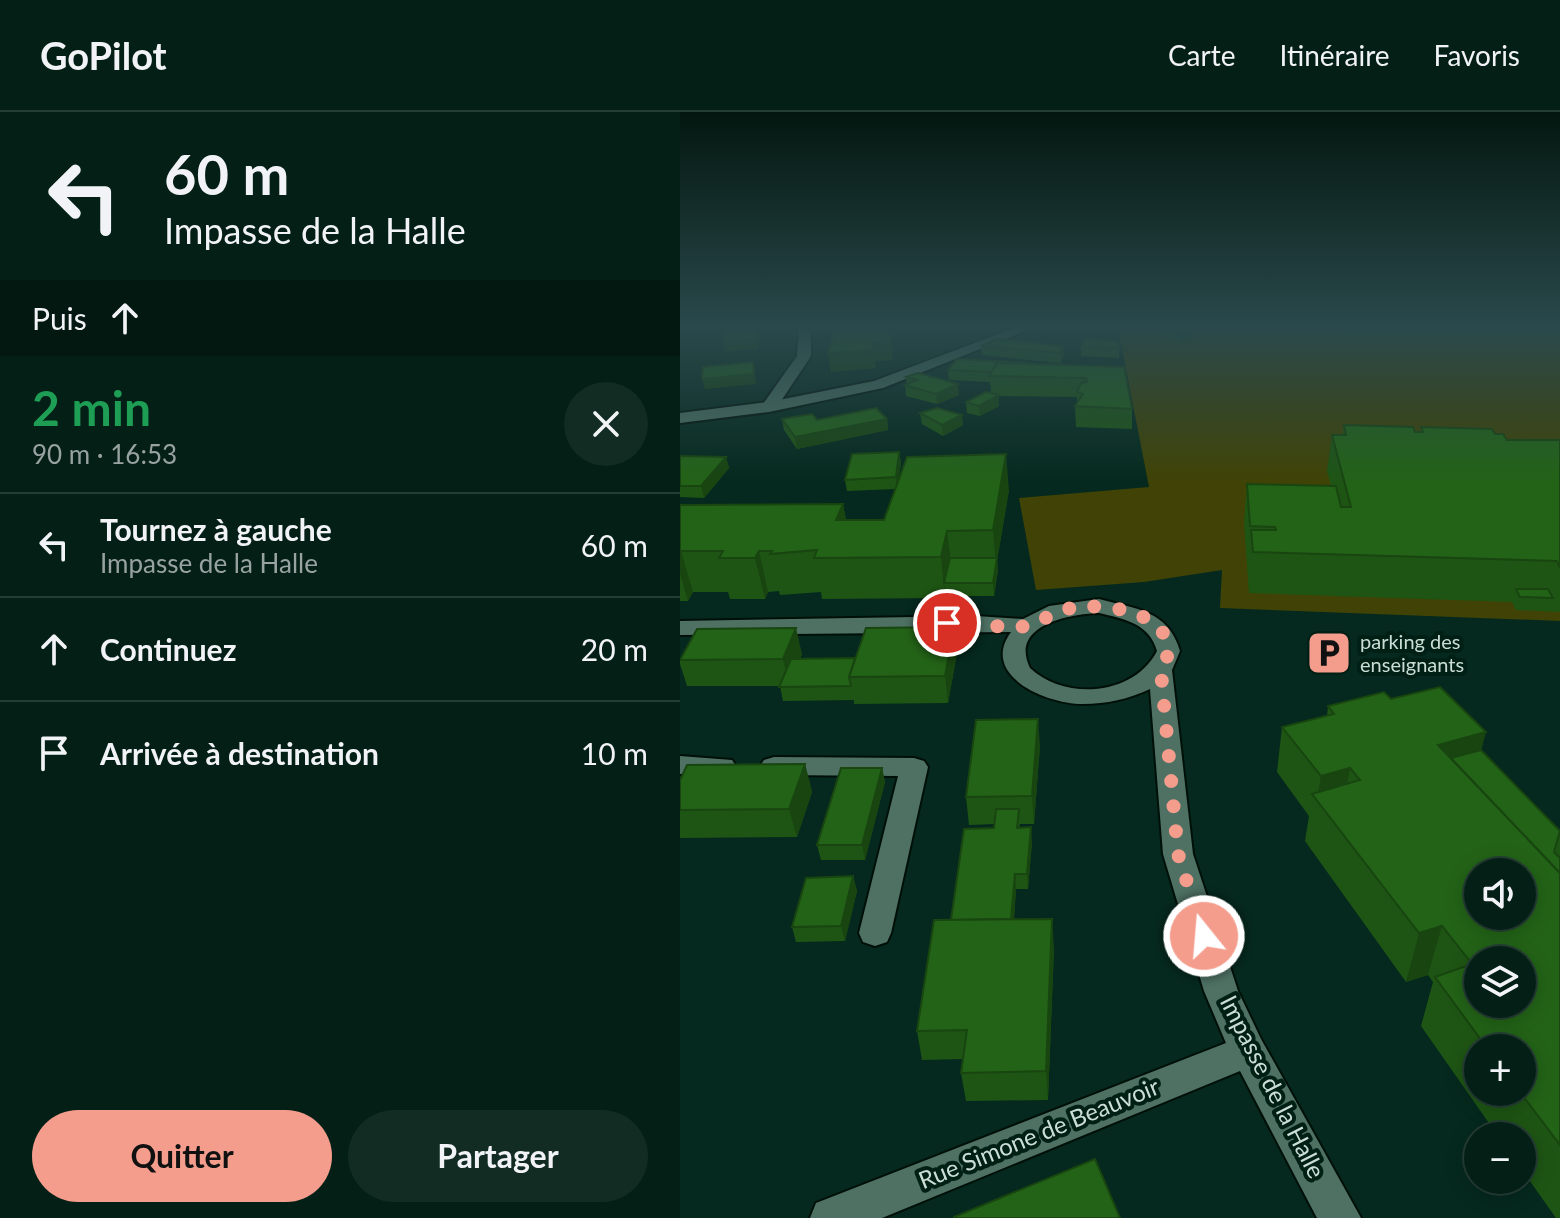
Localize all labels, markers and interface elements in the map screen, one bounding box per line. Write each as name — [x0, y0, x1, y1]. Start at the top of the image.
text: GoPilot — [40, 32, 167, 78]
text: Carte — [1168, 38, 1235, 72]
text: Itinéraire — [1279, 38, 1390, 72]
text: Favoris — [1434, 38, 1520, 72]
text: 60 m — [164, 140, 289, 207]
icon: left — [32, 144, 136, 248]
text: Impasse de la Halle — [164, 208, 466, 252]
icon: ahead — [103, 296, 147, 340]
text: Puis — [32, 300, 87, 336]
text: 2 min — [32, 379, 151, 436]
button: close — [564, 382, 648, 466]
text: 90 m · 16:53 — [32, 438, 177, 470]
text: Tournez à gauche — [100, 511, 332, 547]
icon: left — [32, 523, 76, 567]
text: 60 m — [581, 527, 648, 563]
text: Impasse de la Halle — [100, 547, 318, 579]
pin — [913, 589, 981, 657]
icon: arrive — [925, 601, 969, 645]
icon: ahead — [32, 627, 76, 671]
parking icon: parking des enseignants — [1305, 629, 1353, 677]
place label: parking des enseignants — [1360, 629, 1464, 676]
text: Continuez — [100, 631, 236, 667]
text: 20 m — [581, 631, 648, 667]
icon: arrive — [32, 731, 76, 775]
text: Arrivée à destination — [100, 735, 379, 771]
text: 10 m — [581, 735, 648, 771]
map controls — [1464, 858, 1536, 1194]
button: sound — [1464, 858, 1536, 930]
position arrow — [1162, 894, 1246, 978]
button: layers — [1464, 946, 1536, 1018]
street label: Impasse de la Halle — [1215, 990, 1332, 1183]
button: + — [1464, 1034, 1536, 1106]
street label: Rue Simone de Beauvoir — [914, 1071, 1163, 1194]
button: Quitter — [32, 1110, 332, 1202]
button: Partager — [348, 1110, 648, 1202]
button: − — [1464, 1122, 1536, 1194]

